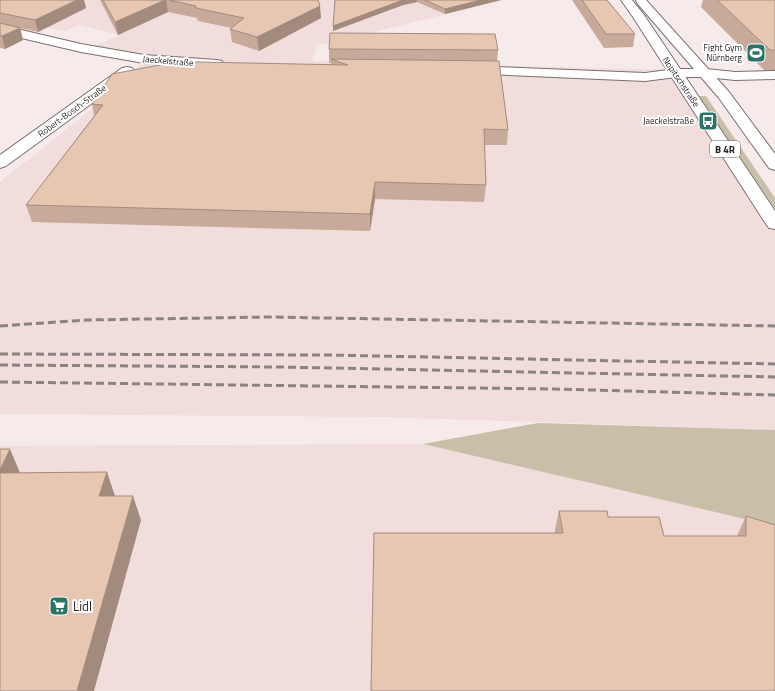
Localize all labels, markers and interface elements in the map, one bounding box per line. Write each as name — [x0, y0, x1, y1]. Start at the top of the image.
place label: Fight Gym Nürnberg — [703, 41, 742, 64]
sports icon: Fight Gym Nürnberg — [745, 42, 767, 64]
street label: Jaeckelstraße — [142, 52, 195, 69]
street label: Nopitschstraße — [660, 54, 703, 110]
street label: Robert-Bosch-Straße — [35, 81, 109, 140]
bus stop icon: Jaeckelstraße — [697, 110, 719, 132]
place label: Jaeckelstraße — [643, 114, 694, 127]
road number: B 4R — [710, 141, 740, 157]
supermarket icon: Lidl — [48, 595, 70, 617]
place label: Lidl — [73, 596, 92, 616]

